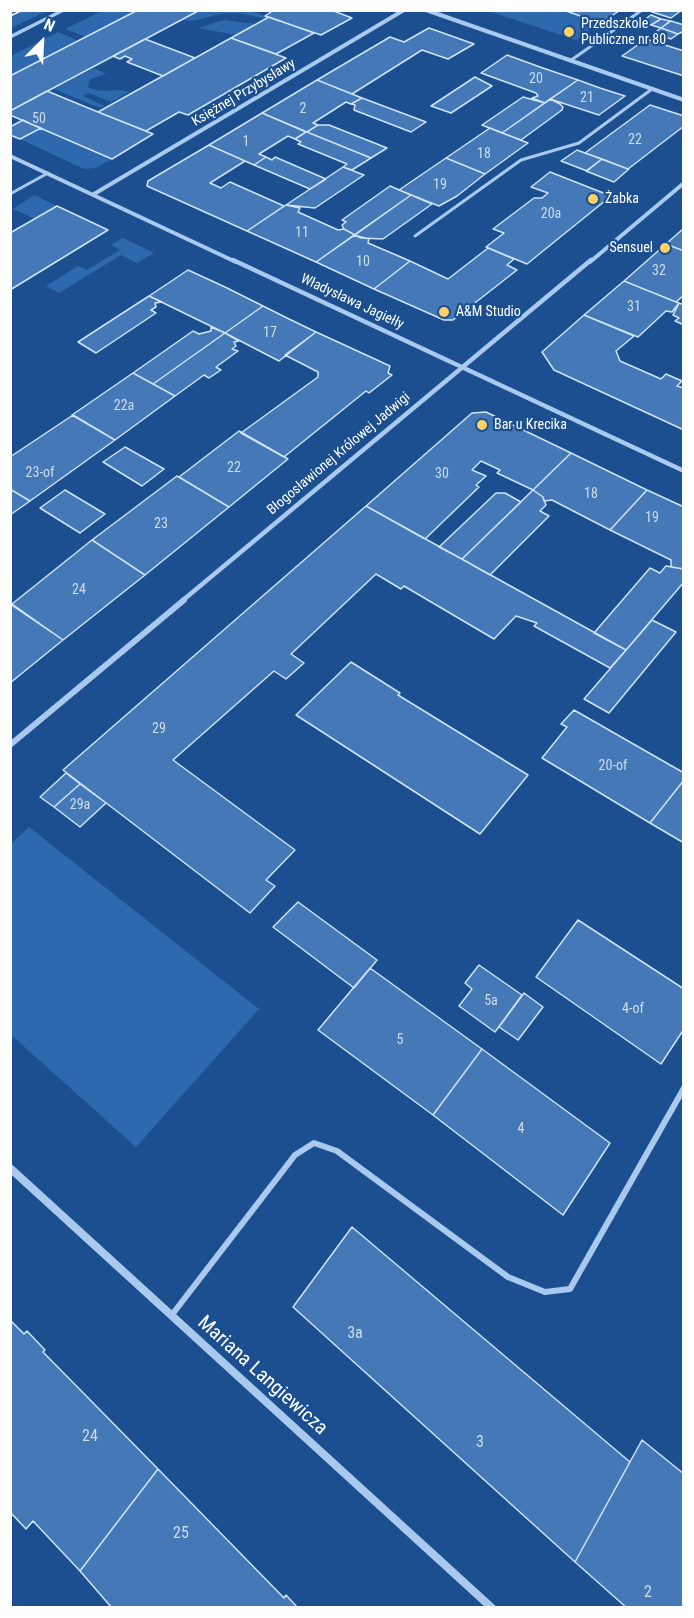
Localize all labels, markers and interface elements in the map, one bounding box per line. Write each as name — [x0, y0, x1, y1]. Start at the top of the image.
north arrow — [12, 12, 72, 72]
text: N — [41, 14, 58, 36]
place label: Przedszkole Publiczne nr 80 — [581, 16, 666, 48]
marker: Przedszkole Publiczne nr 80 — [562, 25, 576, 39]
street label: Księżnej Przybysławy — [189, 55, 299, 131]
house number: 20 — [529, 71, 543, 87]
house number: 21 — [580, 90, 594, 106]
house number: 2 — [300, 101, 306, 117]
house number: 50 — [32, 111, 46, 127]
house number: 22 — [628, 132, 642, 148]
house number: 1 — [243, 134, 249, 150]
house number: 18 — [477, 146, 491, 162]
house number: 19 — [433, 177, 447, 193]
place label: Żabka — [605, 191, 639, 207]
marker: Żabka — [586, 192, 600, 206]
house number: 20a — [541, 206, 561, 222]
house number: 11 — [295, 225, 309, 241]
place label: Sensuel — [609, 240, 653, 256]
marker: Sensuel — [658, 241, 672, 255]
house number: 10 — [356, 254, 370, 270]
house number: 32 — [652, 263, 666, 279]
street label: Władysława Jagiełły — [298, 271, 406, 333]
house number: 31 — [627, 299, 641, 315]
place label: A&M Studio — [456, 304, 521, 320]
marker: A&M Studio — [437, 305, 451, 319]
house number: 17 — [263, 325, 277, 341]
street label: Błogosławionej Królowej Jadwigi — [264, 389, 414, 519]
house number: 22a — [114, 398, 134, 414]
place label: Bar u Krecika — [494, 417, 567, 433]
marker: Bar u Krecika — [475, 418, 489, 432]
house number: 22 — [227, 460, 241, 476]
house number: 23-of — [26, 465, 54, 481]
house number: 30 — [435, 466, 449, 482]
house number: 18 — [584, 486, 598, 502]
house number: 19 — [645, 510, 659, 526]
house number: 23 — [154, 516, 168, 532]
house number: 24 — [72, 582, 86, 598]
house number: 29 — [152, 721, 166, 737]
house number: 20-of — [599, 758, 627, 774]
house number: 29a — [70, 797, 90, 813]
house number: 5a — [484, 993, 498, 1009]
house number: 4-of — [622, 1001, 644, 1017]
house number: 5 — [397, 1032, 403, 1048]
house number: 4 — [518, 1121, 524, 1137]
street label: Mariana Langiewicza — [192, 1311, 332, 1441]
house number: 3a — [347, 1324, 363, 1344]
house number: 24 — [82, 1427, 98, 1447]
house number: 3 — [476, 1433, 484, 1453]
house number: 25 — [173, 1524, 189, 1544]
house number: 2 — [644, 1583, 652, 1603]

